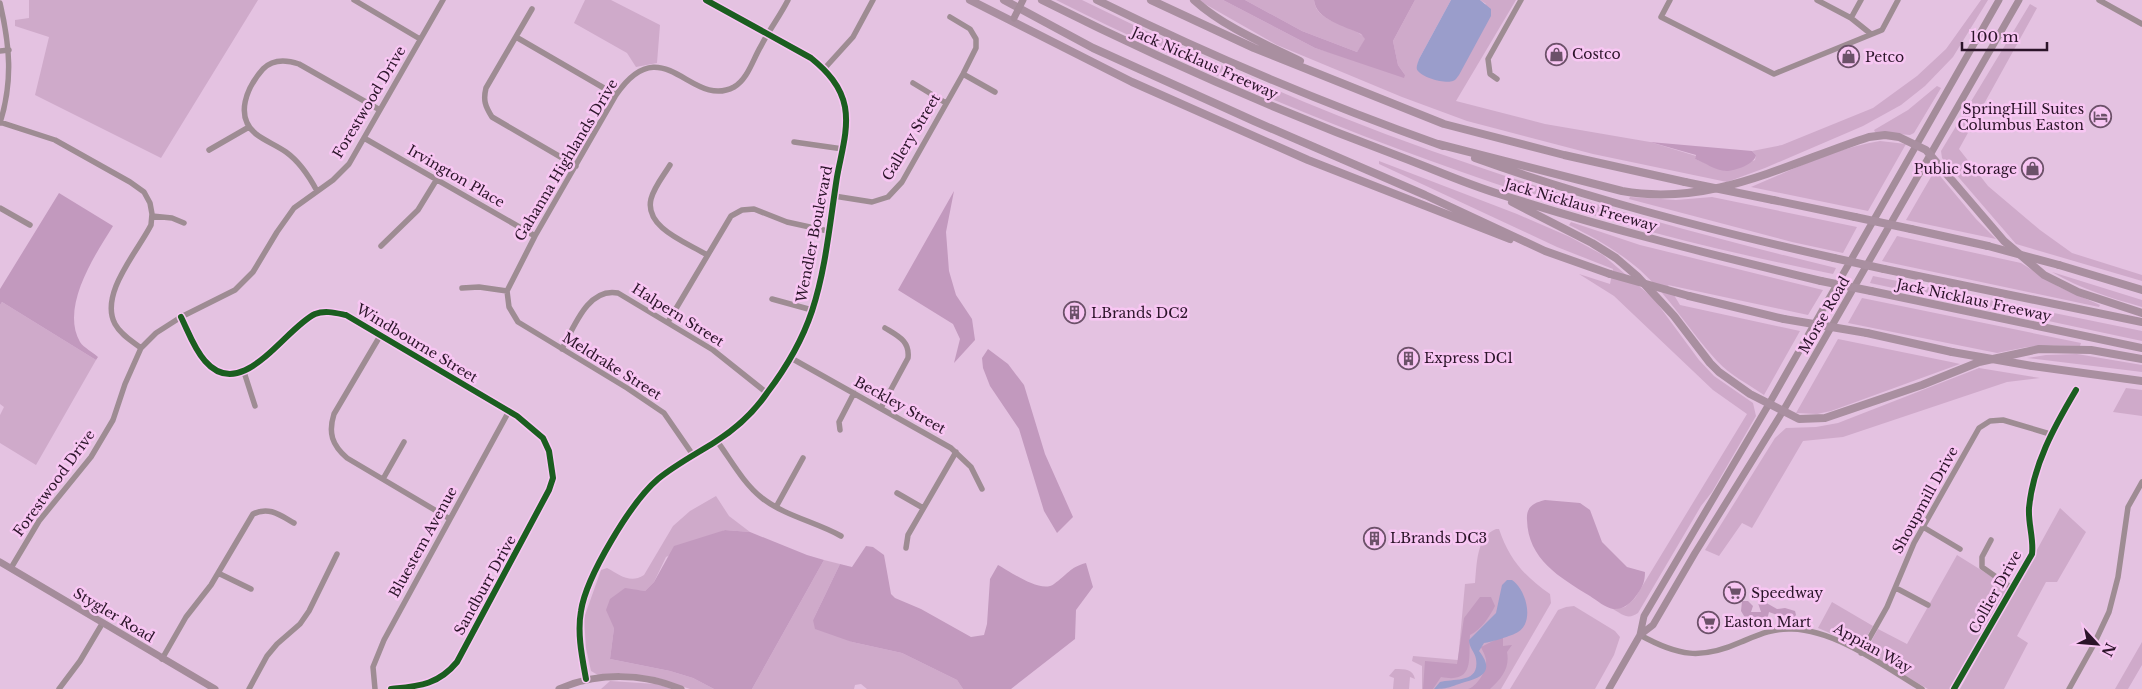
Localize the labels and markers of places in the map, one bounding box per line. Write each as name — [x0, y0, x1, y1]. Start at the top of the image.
shop icon: Costco — [1544, 42, 1568, 66]
place label: Costco — [1572, 45, 1621, 63]
shop icon: Petco — [1837, 45, 1861, 69]
place label: Petco — [1865, 48, 1904, 66]
place label: SpringHill Suites Columbus Easton — [1957, 100, 2084, 134]
hotel icon: SpringHill Suites Columbus Easton — [2088, 105, 2112, 129]
shop icon: Public Storage — [2021, 157, 2045, 181]
place label: Public Storage — [1914, 160, 2017, 178]
building icon: LBrands DC2 — [1063, 301, 1087, 325]
place label: LBrands DC2 — [1091, 304, 1188, 322]
building icon: Express DC1 — [1396, 346, 1420, 370]
place label: Express DC1 — [1424, 349, 1513, 367]
building icon: LBrands DC3 — [1362, 526, 1386, 550]
place label: LBrands DC3 — [1390, 529, 1487, 547]
supermarket icon: Speedway — [1723, 581, 1747, 605]
place label: Speedway — [1751, 584, 1823, 602]
supermarket icon: Easton Mart — [1696, 610, 1720, 634]
place label: Easton Mart — [1724, 613, 1812, 631]

